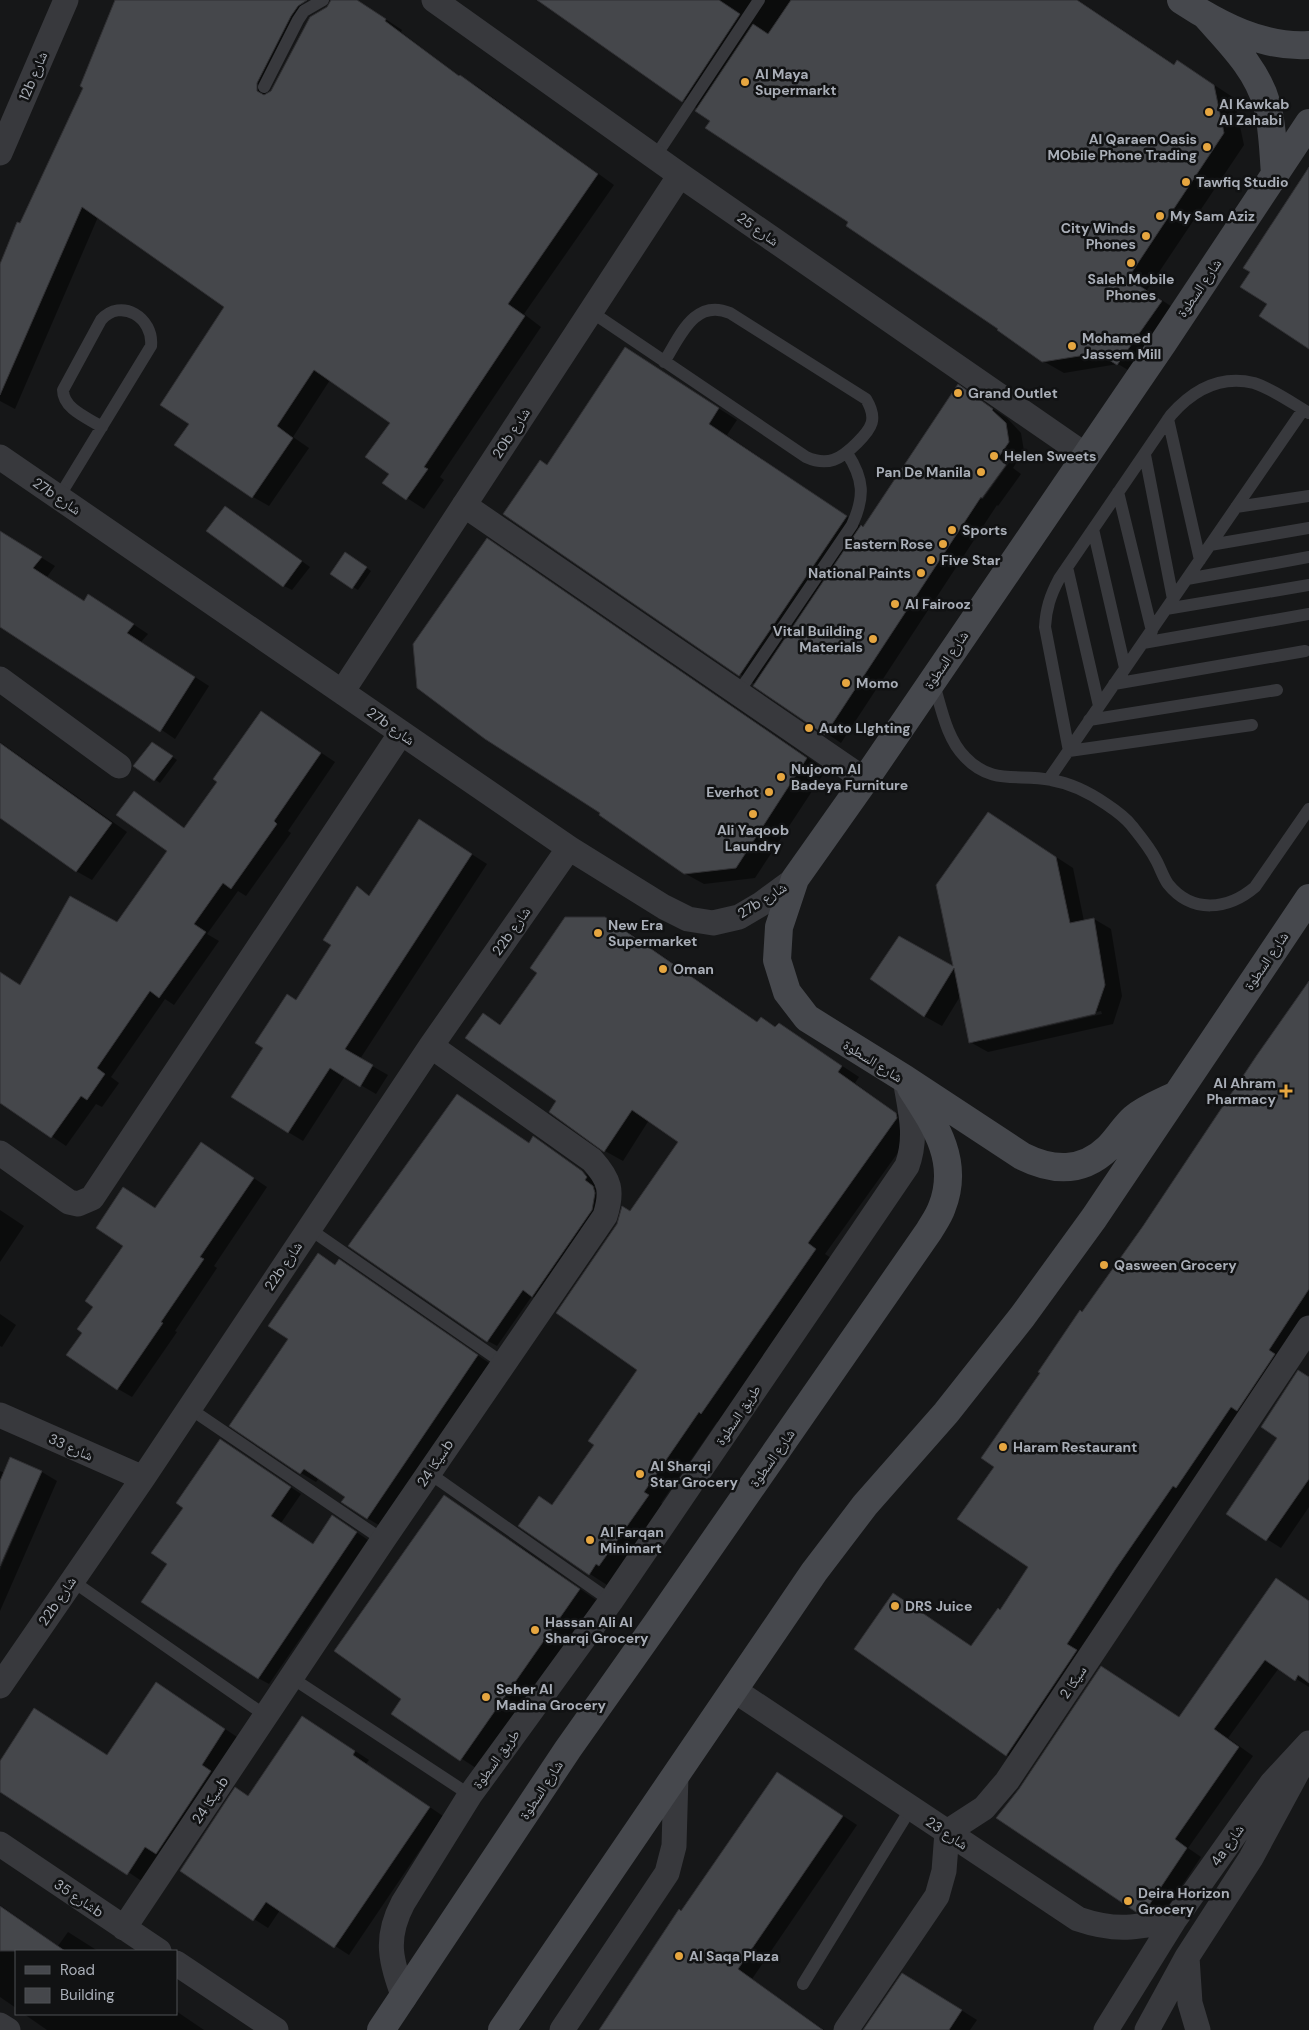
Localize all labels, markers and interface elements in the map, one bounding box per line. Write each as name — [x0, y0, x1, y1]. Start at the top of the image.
street label: 12b شارع — [15, 49, 52, 104]
place label: Al Maya Supermarkt — [755, 65, 837, 99]
marker: Al Maya Supermarkt — [739, 76, 751, 88]
place label: Al Kawkab Al Zahabi — [1219, 95, 1289, 129]
marker: Al Kawkab Al Zahabi — [1203, 106, 1215, 118]
place label: Al Qaraen Oasis MObile Phone Trading — [1047, 130, 1197, 164]
marker: Al Qaraen Oasis MObile Phone Trading — [1201, 141, 1213, 153]
place label: Tawfiq Studio — [1196, 173, 1288, 191]
marker: Tawfiq Studio — [1180, 176, 1192, 188]
place label: My Sam Aziz — [1170, 207, 1255, 225]
street label: شارع 25 — [733, 208, 782, 251]
marker: My Sam Aziz — [1154, 210, 1166, 222]
place label: City Winds Phones — [1061, 219, 1136, 253]
marker: City Winds Phones — [1140, 230, 1152, 242]
street label: شارع السطوة — [1173, 255, 1226, 321]
marker: Saleh Mobile Phones — [1125, 257, 1137, 269]
place label: Saleh Mobile Phones — [1088, 270, 1174, 304]
place label: Mohamed Jassem Mill — [1082, 329, 1161, 363]
marker: Mohamed Jassem Mill — [1066, 340, 1078, 352]
place label: Grand Outlet — [968, 384, 1058, 402]
marker: Grand Outlet — [952, 387, 964, 399]
street label: 20b شارع — [488, 404, 535, 462]
place label: Helen Sweets — [1004, 447, 1096, 465]
marker: Helen Sweets — [988, 450, 1000, 462]
place label: Pan De Manila — [876, 463, 971, 481]
marker: Pan De Manila — [975, 466, 987, 478]
street label: 27b شارع — [29, 473, 85, 520]
place label: Sports — [962, 521, 1007, 539]
marker: Sports — [946, 524, 958, 536]
place label: Eastern Rose — [845, 535, 933, 553]
marker: Eastern Rose — [937, 538, 949, 550]
place label: Five Star — [941, 551, 1001, 569]
marker: Five Star — [925, 554, 937, 566]
place label: National Paints — [808, 564, 911, 582]
marker: National Paints — [915, 567, 927, 579]
place label: Al Fairooz — [905, 595, 971, 613]
marker: Al Fairooz — [889, 598, 901, 610]
place label: Vital Building Materials — [773, 622, 863, 656]
street label: شارع السطوة — [920, 627, 973, 693]
marker: Vital Building Materials — [867, 633, 879, 645]
place label: Momo — [856, 674, 899, 692]
marker: Momo — [840, 677, 852, 689]
street label: 27b شارع — [363, 703, 418, 750]
place label: Auto LIghting — [819, 719, 911, 737]
marker: Auto LIghting — [803, 722, 815, 734]
place label: Nujoom Al Badeya Furniture — [791, 760, 908, 794]
marker: Nujoom Al Badeya Furniture — [775, 771, 787, 783]
place label: Everhot — [706, 783, 759, 801]
marker: Everhot — [763, 786, 775, 798]
marker: Ali Yaqoob Laundry — [747, 808, 759, 820]
place label: Ali Yaqoob Laundry — [717, 821, 789, 855]
street label: 27b شارع — [734, 878, 790, 923]
street label: 22b شارع — [488, 903, 535, 959]
place label: New Era Supermarket — [608, 916, 697, 950]
marker: New Era Supermarket — [592, 927, 604, 939]
street label: شارع السطوة — [1240, 928, 1293, 994]
place label: Oman — [673, 960, 714, 978]
marker: Oman — [657, 963, 669, 975]
street label: شارع السطوة — [839, 1036, 906, 1087]
place label: Al Ahram Pharmacy — [1206, 1074, 1277, 1108]
marker: Al Ahram Pharmacy — [1280, 1085, 1292, 1097]
street label: 22b شارع — [260, 1238, 307, 1294]
place label: Qasween Grocery — [1114, 1256, 1237, 1274]
marker: Qasween Grocery — [1098, 1259, 1110, 1271]
street label: طريق السطوة — [711, 1381, 766, 1449]
street label: شارع السطوة — [745, 1425, 799, 1491]
street label: شارع 33 — [46, 1429, 96, 1466]
street label: سيكا 24b — [413, 1436, 457, 1490]
place label: Haram Restaurant — [1013, 1438, 1137, 1456]
marker: Haram Restaurant — [997, 1441, 1009, 1453]
place label: Al Sharqi Star Grocery — [650, 1457, 738, 1491]
marker: Al Sharqi Star Grocery — [634, 1468, 646, 1480]
place label: Al Farqan Minimart — [600, 1523, 664, 1557]
marker: Al Farqan Minimart — [584, 1534, 596, 1546]
street label: 22b شارع — [34, 1573, 81, 1629]
place label: DRS Juice — [905, 1597, 972, 1615]
marker: DRS Juice — [889, 1600, 901, 1612]
place label: Hassan Ali Al Sharqi Grocery — [545, 1613, 649, 1647]
marker: Hassan Ali Al Sharqi Grocery — [529, 1624, 541, 1636]
street label: سيكا 2 — [1055, 1662, 1091, 1702]
place label: Seher Al Madina Grocery — [496, 1680, 606, 1714]
marker: Seher Al Madina Grocery — [480, 1691, 492, 1703]
street label: طريق السطوة — [468, 1726, 524, 1793]
street label: شارع السطوة — [515, 1757, 568, 1824]
street label: سيكا 24b — [188, 1773, 232, 1827]
street label: شارع 23 — [922, 1812, 971, 1854]
street label: 4a شارع — [1206, 1821, 1249, 1870]
street label: شارع 35b — [50, 1875, 107, 1922]
place label: Deira Horizon Grocery — [1138, 1884, 1230, 1918]
marker: Deira Horizon Grocery — [1122, 1895, 1134, 1907]
place label: Al Saqa Plaza — [689, 1947, 779, 1965]
legend — [15, 1950, 178, 2015]
marker: Al Saqa Plaza — [673, 1950, 685, 1962]
text: Road — [60, 1960, 95, 1980]
text: Building — [60, 1985, 115, 2005]

